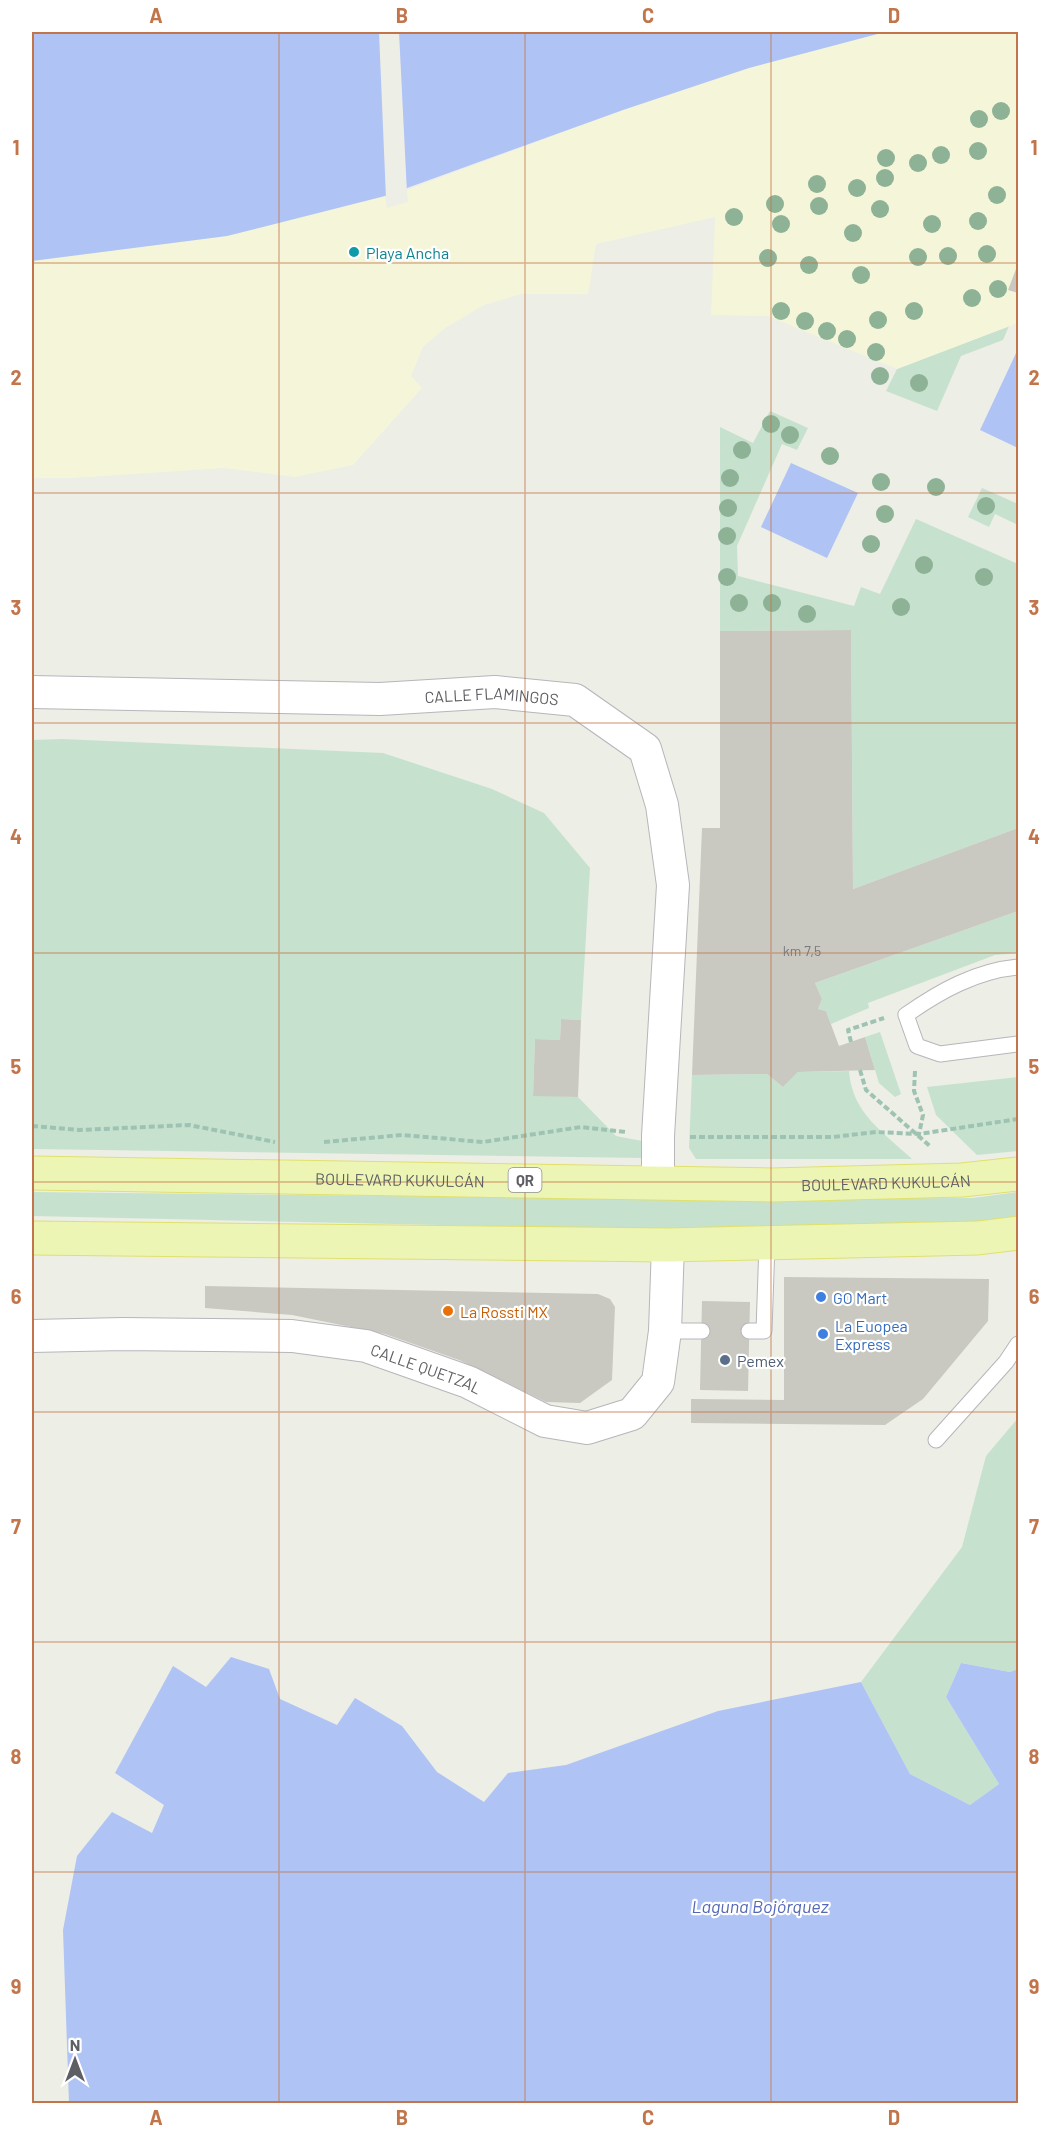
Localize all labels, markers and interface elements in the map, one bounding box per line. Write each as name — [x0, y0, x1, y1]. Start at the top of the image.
text: A — [149, 3, 163, 27]
text: B — [396, 3, 408, 27]
text: C — [642, 3, 654, 27]
text: D — [888, 3, 900, 27]
text: 1 — [12, 135, 20, 159]
text: 1 — [1030, 135, 1038, 159]
place label: Playa Ancha — [366, 243, 449, 262]
marker: Playa Ancha — [347, 245, 361, 259]
text: 2 — [10, 365, 22, 389]
text: 2 — [1028, 365, 1040, 389]
text: 3 — [11, 595, 21, 619]
text: 3 — [1029, 595, 1039, 619]
street label: CALLE FLAMINGOS — [424, 682, 560, 708]
text: 4 — [10, 824, 22, 848]
text: 4 — [1028, 824, 1040, 848]
house number: km 7,5 — [783, 942, 821, 959]
text: 5 — [11, 1054, 22, 1078]
text: 5 — [1029, 1054, 1040, 1078]
street label: BOULEVARD KUKULCÁN — [315, 1168, 485, 1190]
road number: QR — [508, 1168, 542, 1192]
street label: BOULEVARD KUKULCÁN — [801, 1170, 972, 1194]
text: 6 — [11, 1284, 22, 1308]
text: 6 — [1029, 1284, 1040, 1308]
place label: GO Mart — [833, 1288, 887, 1307]
marker: GO Mart — [814, 1290, 828, 1304]
place label: La Rossti MX — [460, 1302, 548, 1321]
marker: La Rossti MX — [441, 1304, 455, 1318]
place label: La Euopea Express — [835, 1316, 908, 1353]
marker: La Euopea Express — [816, 1327, 830, 1341]
street label: CALLE QUETZAL — [369, 1339, 485, 1397]
place label: Pemex — [737, 1351, 784, 1370]
marker: Pemex — [718, 1353, 732, 1367]
text: 7 — [11, 1514, 21, 1538]
text: 7 — [1029, 1514, 1039, 1538]
text: 8 — [11, 1744, 22, 1768]
text: 8 — [1029, 1744, 1040, 1768]
water label: Laguna Bojórquez — [692, 1895, 829, 1917]
text: 9 — [11, 1974, 21, 1998]
text: 9 — [1029, 1974, 1039, 1998]
north arrow — [45, 2030, 105, 2090]
text: N — [70, 2035, 80, 2054]
text: A — [149, 2105, 163, 2129]
text: B — [396, 2105, 408, 2129]
text: C — [642, 2105, 654, 2129]
text: D — [888, 2105, 900, 2129]

